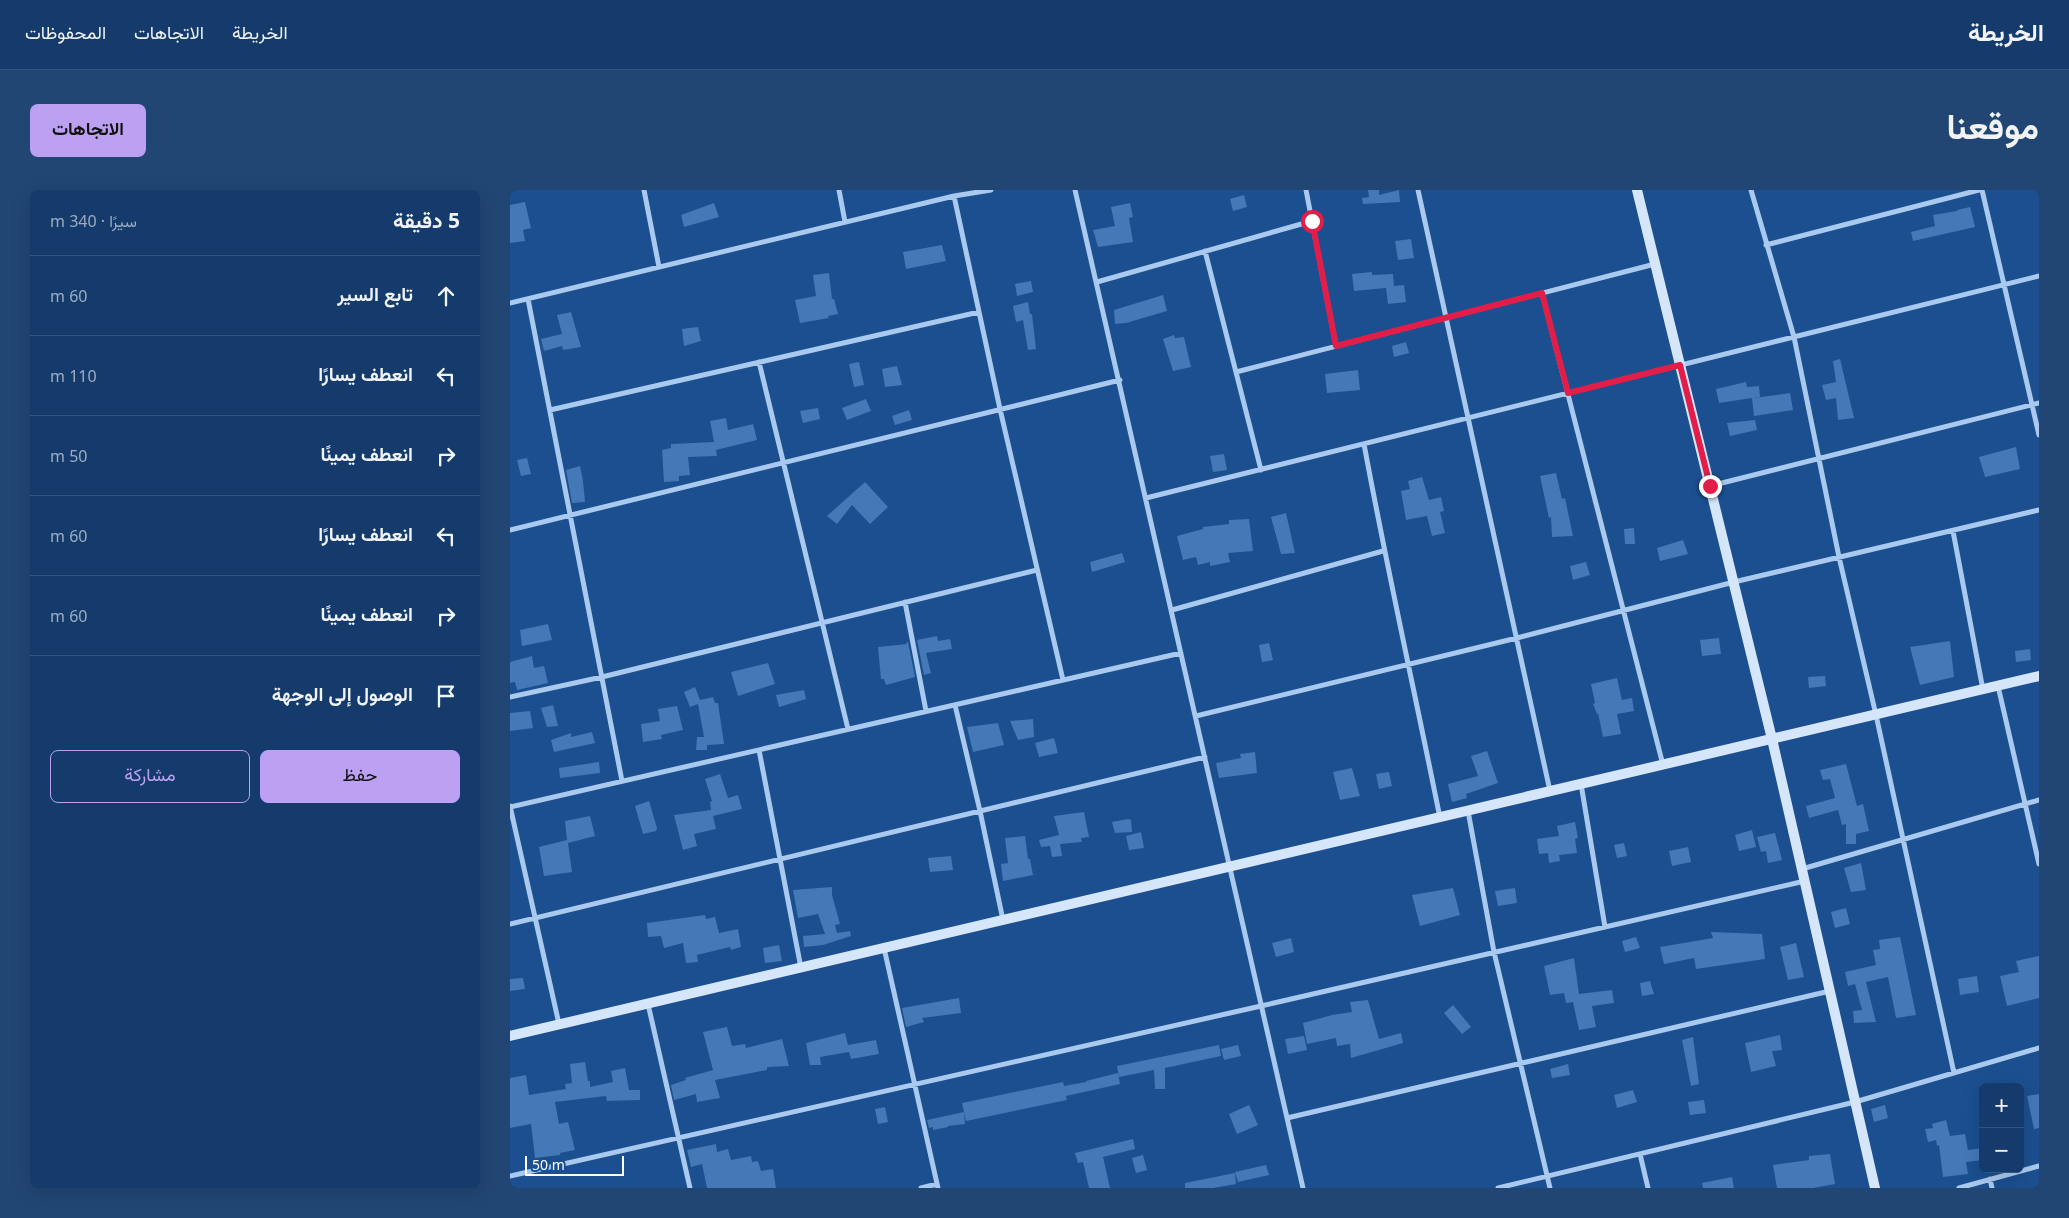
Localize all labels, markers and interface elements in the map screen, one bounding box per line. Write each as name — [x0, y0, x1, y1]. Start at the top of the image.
text: الخريطة — [1968, 15, 2044, 48]
text: المحفوظات — [25, 20, 106, 44]
text: الاتجاهات — [134, 20, 204, 44]
text: الخريطة — [232, 20, 288, 44]
text: موقعنا — [1946, 102, 2039, 149]
button: الاتجاهات — [30, 104, 146, 157]
text: 5 دقيقة — [393, 206, 460, 234]
text: سيرًا · 340 m — [50, 210, 137, 232]
route start — [1301, 210, 1324, 233]
text: تابع السير — [337, 281, 413, 307]
icon: ahead — [432, 282, 460, 310]
text: 60 m — [50, 285, 87, 307]
text: انعطف يسارًا — [318, 361, 413, 387]
icon: left — [432, 362, 460, 390]
text: 110 m — [50, 365, 97, 387]
text: انعطف يمينًا — [320, 441, 413, 467]
icon: right — [432, 442, 460, 470]
text: 50 m — [50, 445, 87, 467]
route end — [1699, 475, 1722, 498]
text: انعطف يسارًا — [318, 521, 413, 547]
icon: left — [432, 522, 460, 550]
text: 60 m — [50, 525, 87, 547]
text: انعطف يمينًا — [320, 601, 413, 627]
icon: right — [432, 602, 460, 630]
text: 60 m — [50, 605, 87, 627]
text: الوصول إلى الوجهة — [272, 681, 413, 707]
icon: arrive — [432, 682, 460, 710]
button: مشاركة — [50, 750, 250, 803]
button: حفظ — [260, 750, 460, 803]
map controls — [1979, 1083, 2024, 1173]
button: + — [1979, 1083, 2024, 1128]
button: − — [1979, 1128, 2024, 1173]
scale bar — [525, 1153, 624, 1176]
text: 50 m — [532, 1155, 565, 1174]

